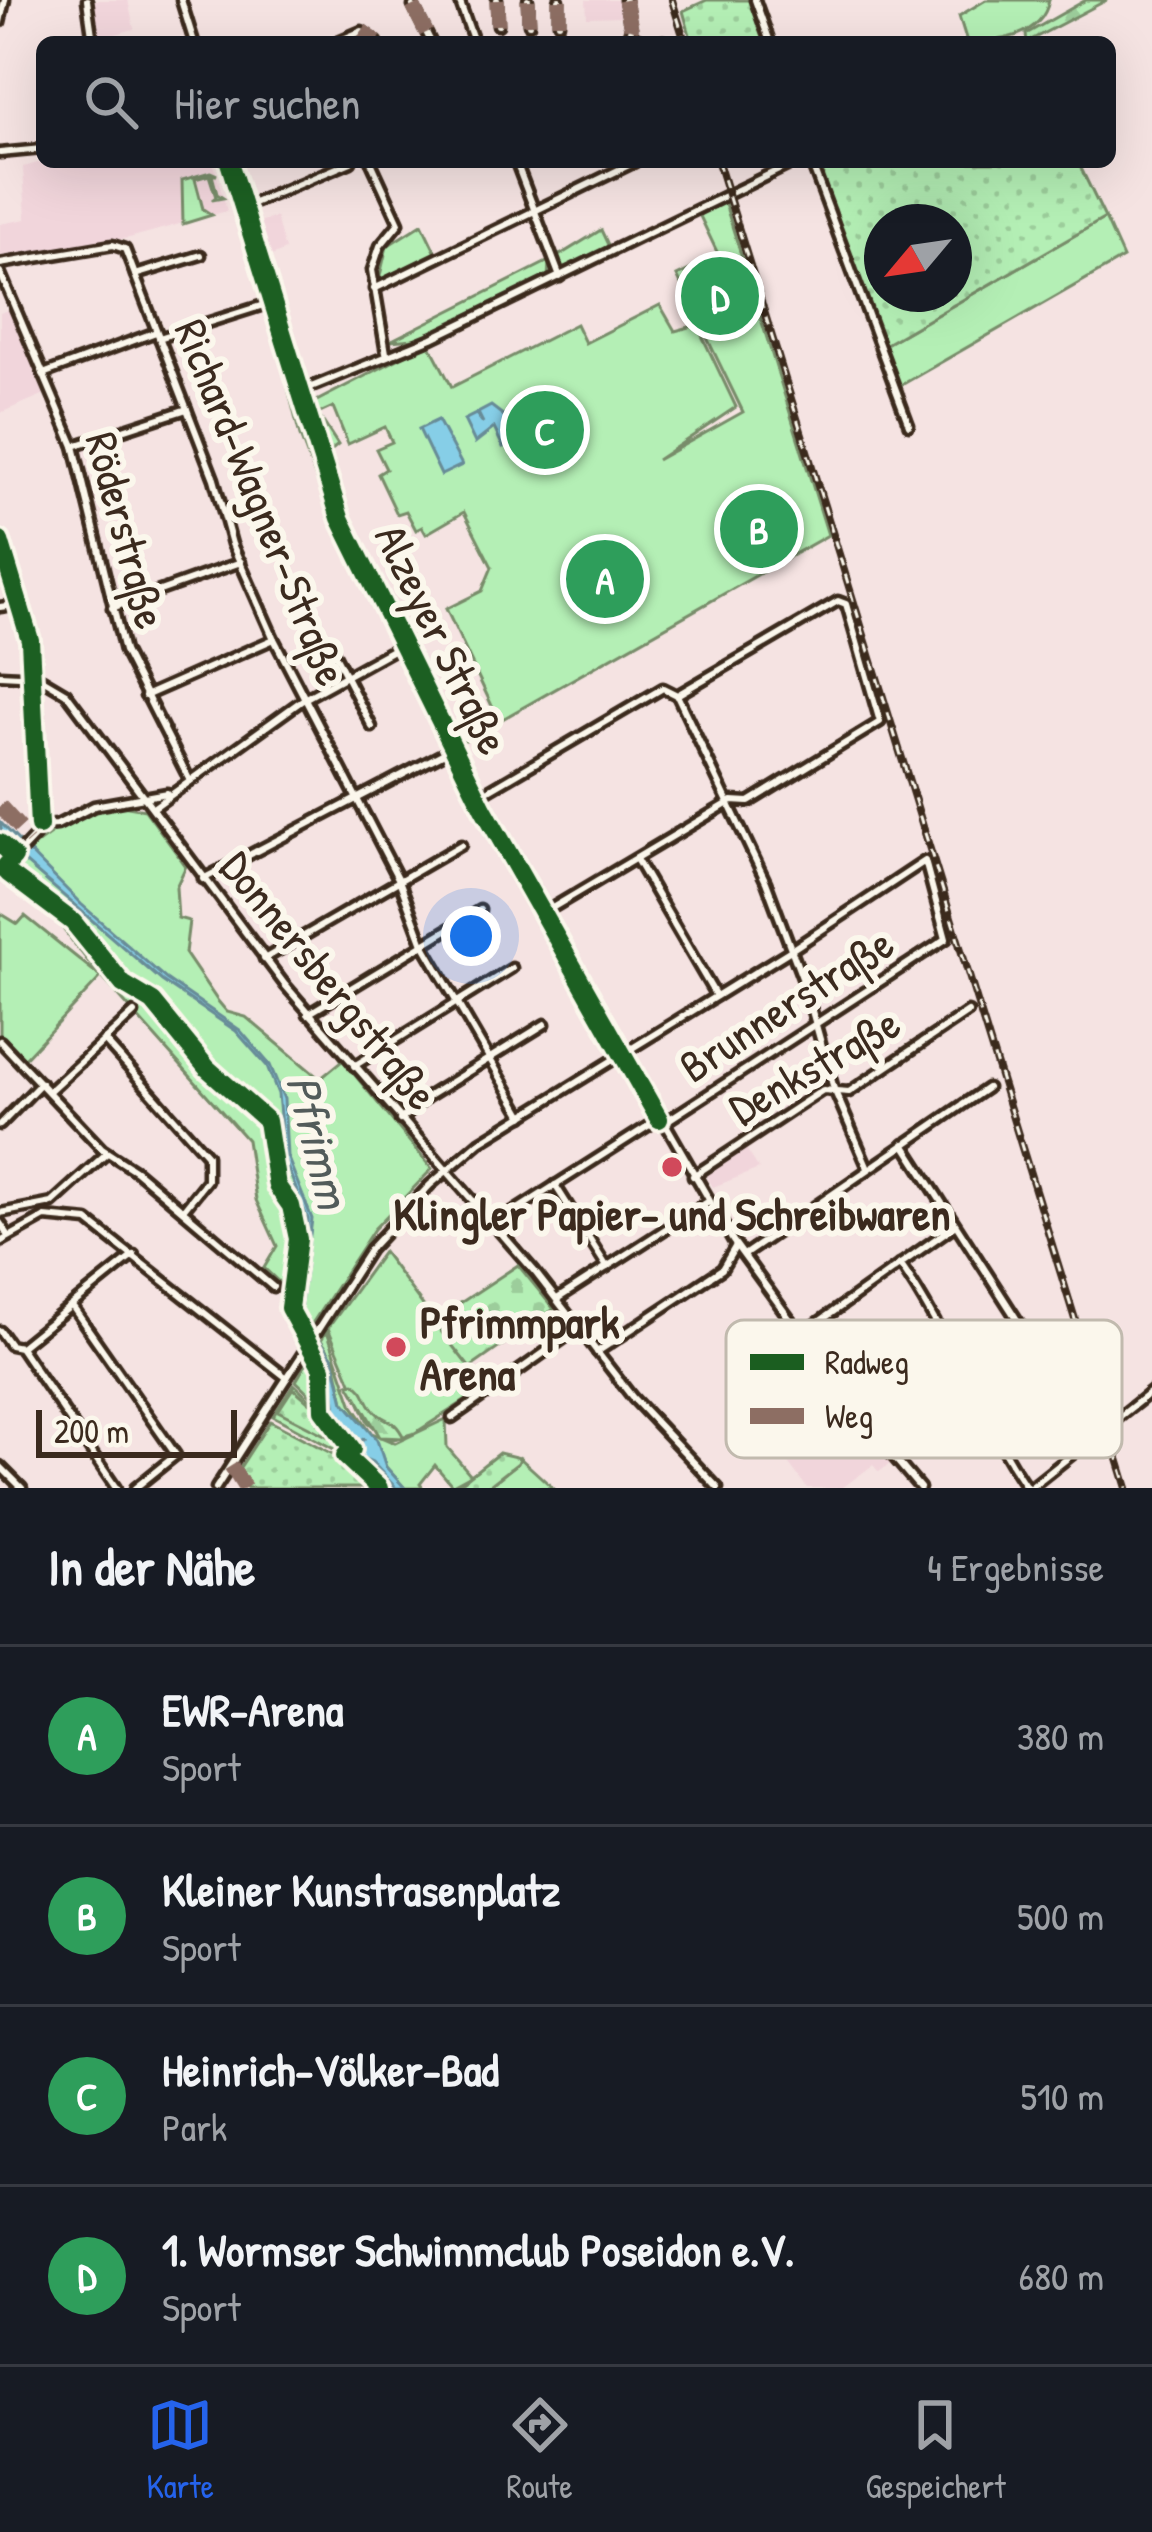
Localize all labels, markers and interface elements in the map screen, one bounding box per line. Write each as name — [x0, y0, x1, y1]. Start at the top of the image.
search box — [36, 36, 1116, 168]
icon: search — [78, 69, 144, 135]
text: Hier suchen — [174, 72, 361, 133]
north arrow — [864, 204, 972, 312]
pin: D — [681, 251, 759, 341]
street label: Richard-Wagner-Straße — [161, 310, 363, 694]
pin: C — [506, 385, 584, 475]
street label: Röderstraße — [72, 425, 182, 635]
pin: B — [720, 484, 798, 574]
street label: Alzeyer Straße — [361, 514, 525, 764]
pin: A — [566, 534, 644, 624]
street label: Donnersbergstraße — [207, 838, 453, 1122]
your location — [441, 906, 501, 966]
street label: Brunnerstraße — [667, 912, 905, 1096]
street label: Denkstraße — [717, 992, 911, 1138]
water label: Pfrimm — [271, 1068, 367, 1217]
marker: Klingler Papier- und Schreibwaren — [659, 1154, 685, 1180]
place label: Klingler Papier- und Schreibwaren — [393, 1183, 951, 1245]
place label: Pfrimmpark Arena — [420, 1291, 620, 1404]
legend — [726, 1320, 1122, 1458]
marker: Pfrimmpark Arena — [383, 1334, 409, 1360]
text: Radweg — [825, 1340, 909, 1385]
text: Weg — [825, 1394, 873, 1439]
scale bar — [36, 1404, 237, 1457]
text: 200 m — [54, 1409, 129, 1453]
text: In der Nähe — [48, 1532, 255, 1601]
text: 4 Ergebnisse — [927, 1540, 1104, 1593]
text: EWR-Arena — [162, 1679, 343, 1740]
text: A — [77, 1709, 97, 1762]
text: 380 m — [1017, 1709, 1104, 1762]
text: Sport — [162, 1740, 241, 1793]
text: Kleiner Kunstrasenplatz — [162, 1859, 560, 1920]
text: B — [77, 1889, 97, 1942]
text: 500 m — [1017, 1889, 1104, 1942]
text: Sport — [162, 1920, 241, 1973]
text: Heinrich-Völker-Bad — [162, 2039, 499, 2100]
text: C — [76, 2069, 98, 2122]
text: 510 m — [1020, 2069, 1104, 2122]
text: Park — [162, 2100, 227, 2153]
text: 1. Wormser Schwimmclub Poseidon e.V. — [162, 2219, 794, 2280]
text: D — [78, 2249, 96, 2302]
text: 680 m — [1019, 2249, 1104, 2302]
text: Sport — [162, 2280, 241, 2333]
tab: Karte — [146, 2392, 214, 2508]
tab: Route — [507, 2392, 573, 2508]
tab: Gespeichert — [865, 2392, 1006, 2508]

